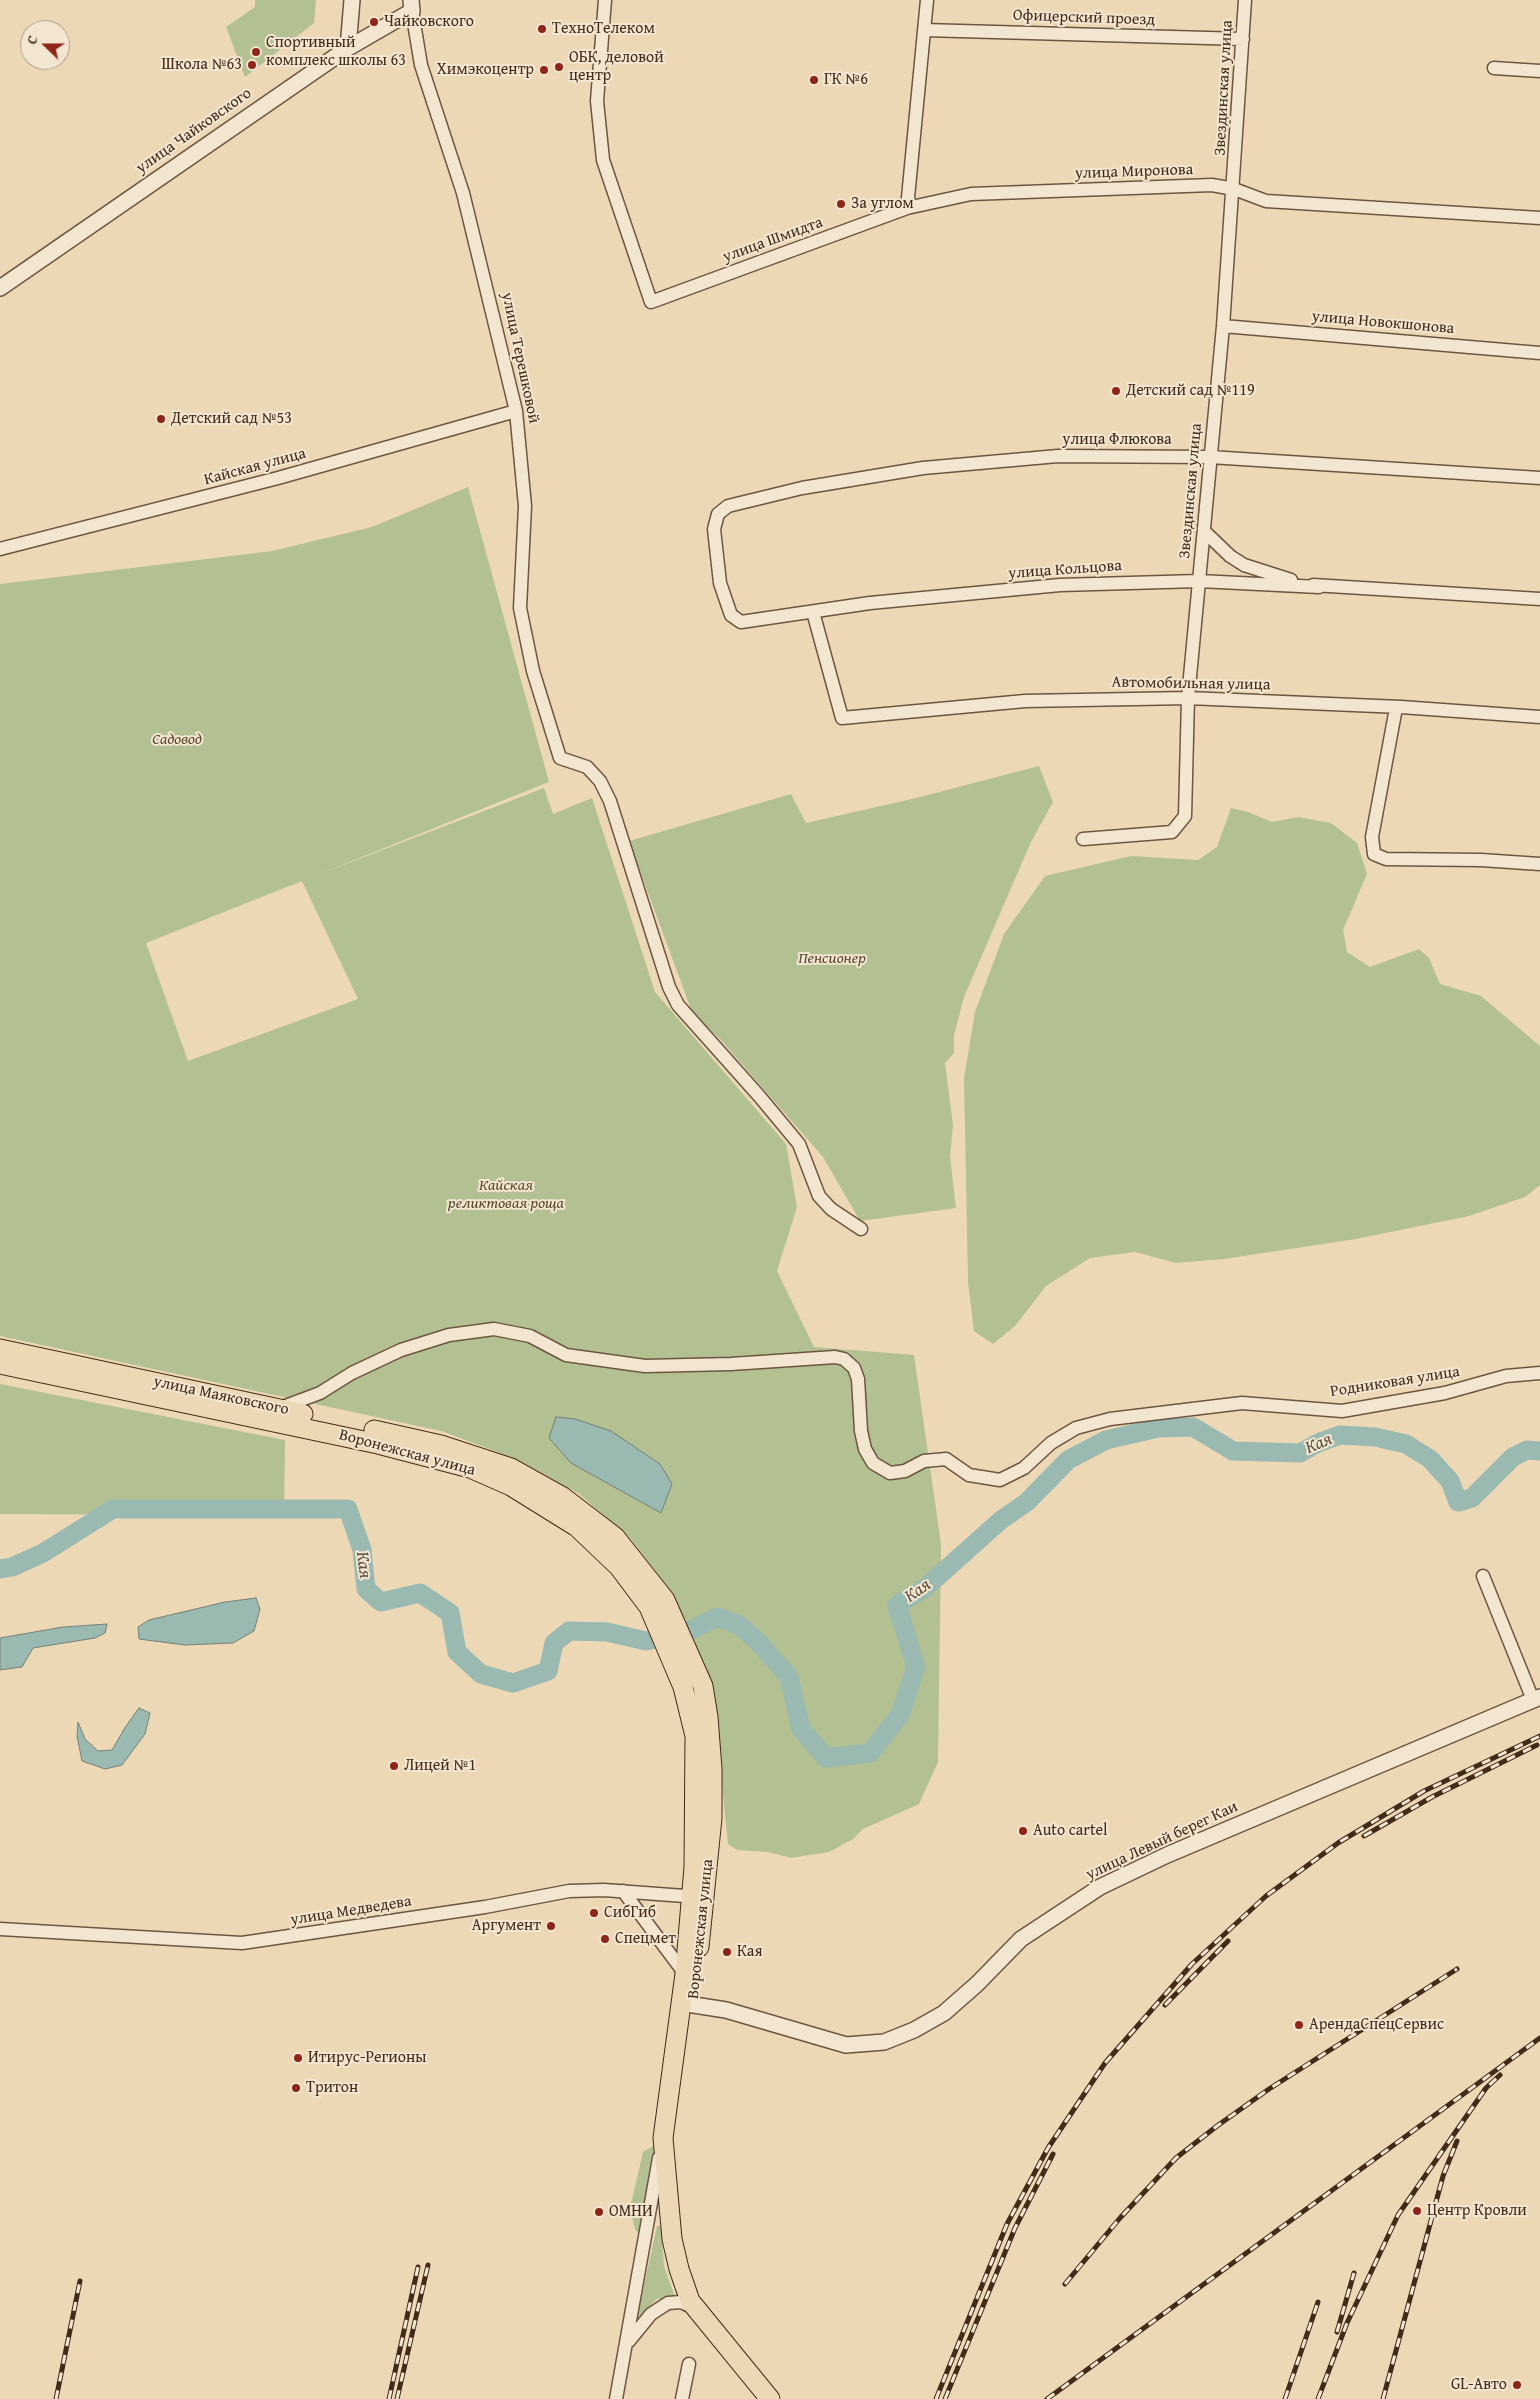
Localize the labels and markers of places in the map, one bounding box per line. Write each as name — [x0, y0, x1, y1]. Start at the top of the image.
place label: Чайковского — [384, 12, 474, 32]
marker: Чайковского — [368, 16, 380, 28]
place label: ТехноТелеком — [552, 19, 655, 39]
marker: ТехноТелеком — [536, 23, 548, 35]
place label: Спортивный комплекс школы 63 — [266, 33, 406, 71]
marker: Спортивный комплекс школы 63 — [250, 46, 262, 58]
place label: ОБК, деловой центр — [569, 48, 664, 86]
place label: Школа №63 — [162, 55, 242, 75]
marker: Школа №63 — [246, 59, 258, 71]
place label: Химэкоцентр — [437, 60, 534, 80]
marker: ОБК, деловой центр — [553, 61, 565, 73]
marker: Химэкоцентр — [538, 64, 550, 76]
place label: ГК №6 — [824, 70, 868, 90]
marker: ГК №6 — [808, 74, 820, 86]
place label: За углом — [851, 194, 914, 214]
marker: За углом — [835, 198, 847, 210]
place label: Детский сад №119 — [1126, 381, 1255, 401]
marker: Детский сад №119 — [1110, 385, 1122, 397]
place label: Детский сад №53 — [171, 409, 292, 429]
marker: Детский сад №53 — [155, 413, 167, 425]
place label: Лицей №1 — [404, 1756, 476, 1776]
marker: Лицей №1 — [388, 1760, 400, 1772]
place label: Auto cartel — [1033, 1821, 1108, 1841]
marker: Auto cartel — [1017, 1825, 1029, 1837]
place label: СибГиб — [604, 1903, 656, 1923]
marker: СибГиб — [588, 1907, 600, 1919]
place label: Аргумент — [472, 1916, 541, 1936]
marker: Аргумент — [545, 1920, 557, 1932]
place label: Спецмет — [615, 1929, 676, 1949]
marker: Спецмет — [599, 1933, 611, 1945]
place label: Кая — [737, 1942, 763, 1962]
marker: Кая — [721, 1946, 733, 1958]
place label: АрендаСпецСервис — [1309, 2015, 1444, 2035]
marker: АрендаСпецСервис — [1293, 2019, 1305, 2031]
place label: Итирус-Регионы — [308, 2048, 426, 2068]
marker: Итирус-Регионы — [292, 2052, 304, 2064]
place label: Тритон — [306, 2078, 358, 2098]
marker: Тритон — [290, 2082, 302, 2094]
place label: Центр Кровли — [1427, 2201, 1527, 2221]
place label: ОМНИ — [609, 2202, 653, 2222]
marker: Центр Кровли — [1411, 2205, 1423, 2217]
marker: ОМНИ — [593, 2206, 605, 2218]
place label: GL-Авто — [1451, 2375, 1507, 2395]
marker: GL-Авто — [1511, 2379, 1523, 2391]

